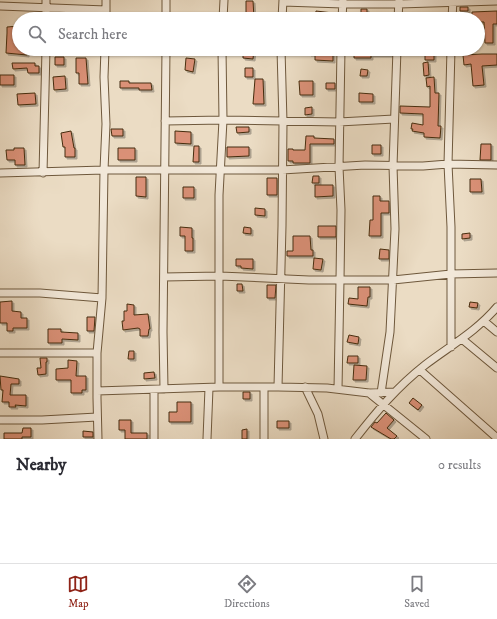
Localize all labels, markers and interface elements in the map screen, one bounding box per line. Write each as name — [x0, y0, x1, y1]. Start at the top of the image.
search box — [12, 12, 485, 56]
icon: search — [26, 23, 48, 45]
text: Search here — [58, 25, 127, 44]
text: Nearby — [16, 454, 66, 476]
text: 0 results — [438, 457, 481, 473]
tab: Map — [67, 573, 89, 611]
tab: Directions — [224, 573, 270, 611]
tab: Saved — [404, 573, 430, 611]

